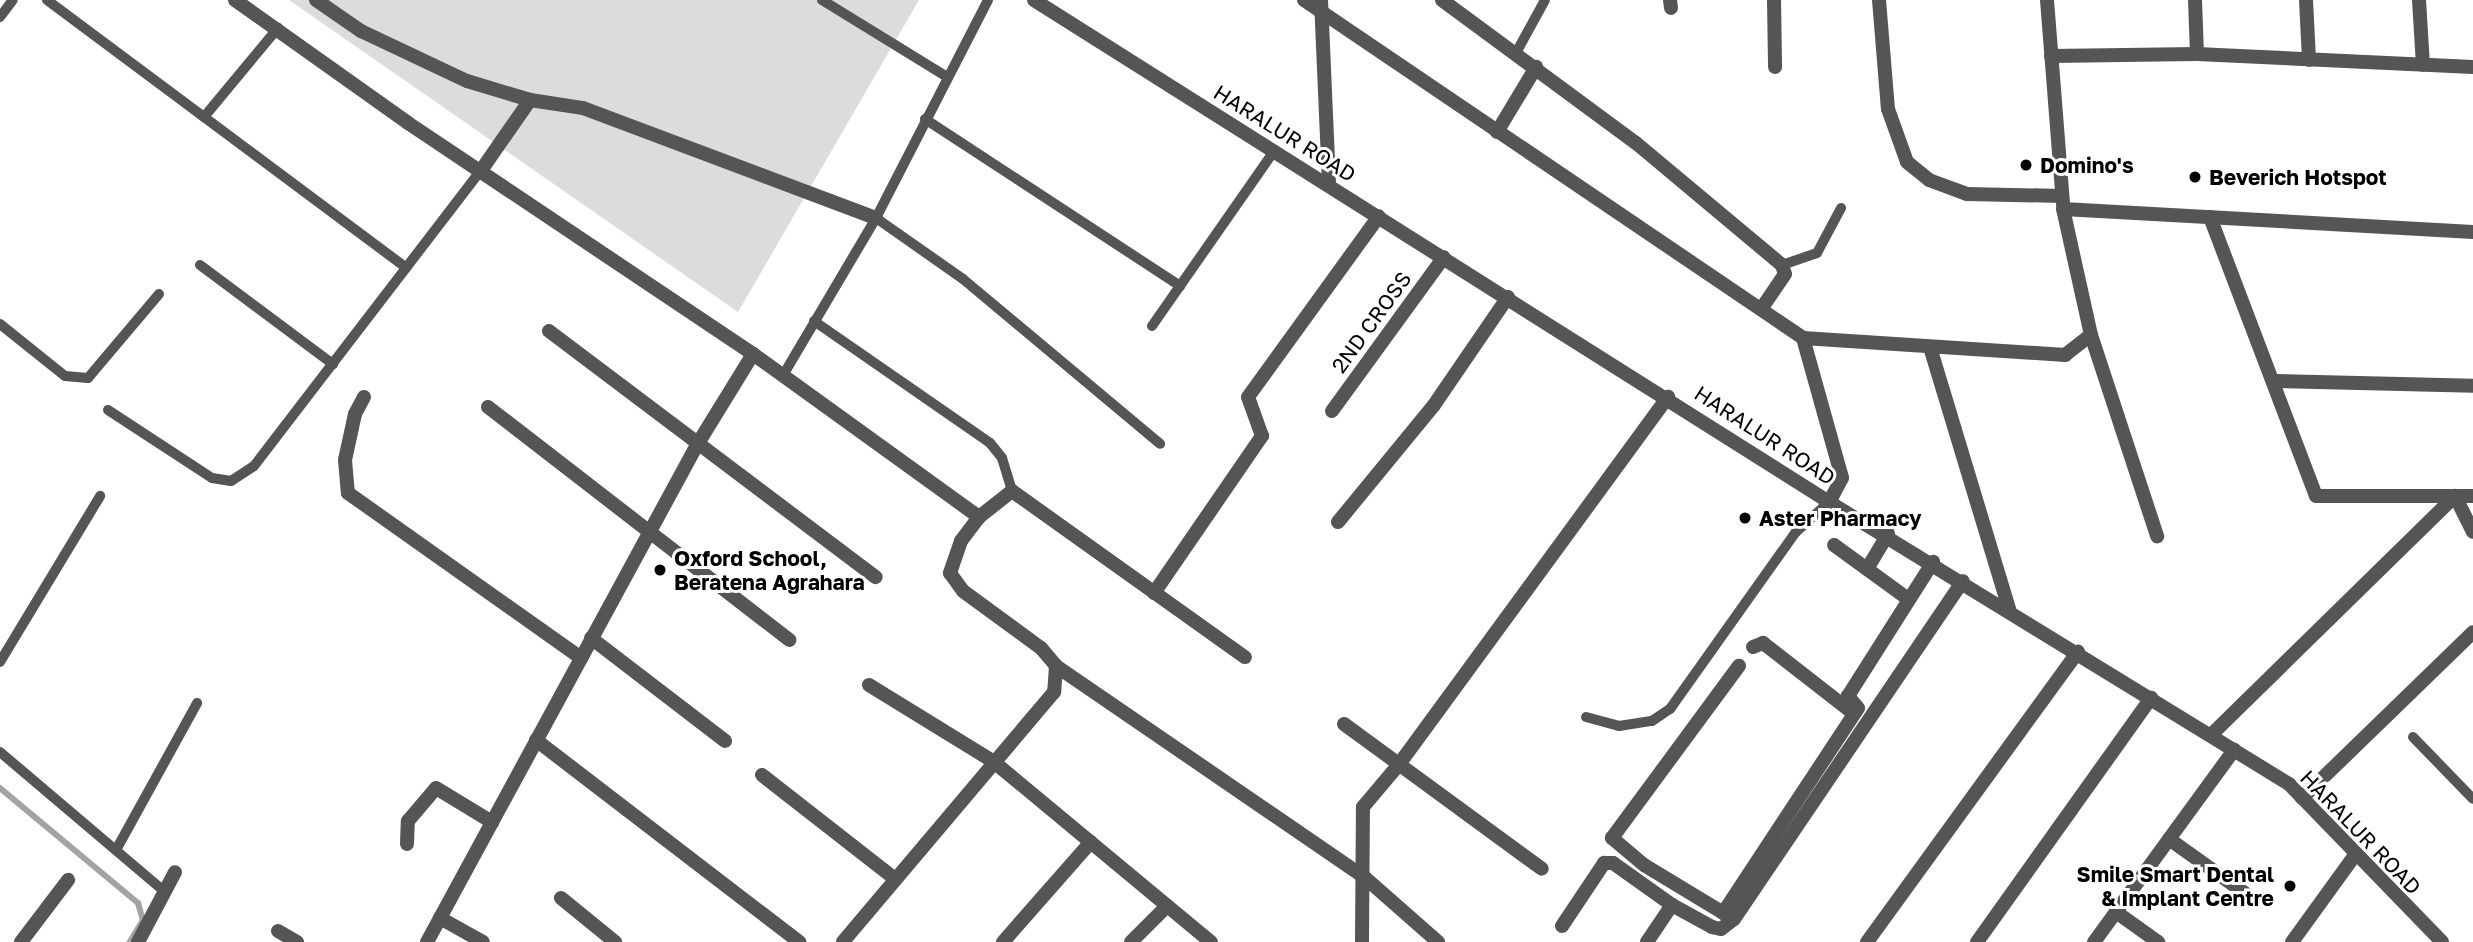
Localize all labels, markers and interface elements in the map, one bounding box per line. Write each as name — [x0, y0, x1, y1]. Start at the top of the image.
street label: HARALUR ROAD — [1209, 79, 1361, 187]
place label: Domino's — [2040, 152, 2134, 178]
marker: Domino's — [2018, 157, 2034, 173]
place label: Beverich Hotspot — [2209, 164, 2387, 190]
marker: Beverich Hotspot — [2187, 169, 2203, 185]
street label: 2ND CROSS — [1326, 266, 1416, 378]
street label: HARALUR ROAD — [1690, 380, 1840, 490]
place label: Aster Pharmacy — [1759, 505, 1922, 531]
marker: Aster Pharmacy — [1737, 510, 1753, 526]
place label: Oxford School, Beratena Agrahara — [674, 545, 865, 595]
marker: Oxford School, Beratena Agrahara — [652, 562, 668, 578]
street label: HARALUR ROAD — [2295, 765, 2427, 899]
place label: Smile Smart Dental & Implant Centre — [2077, 861, 2274, 911]
marker: Smile Smart Dental & Implant Centre — [2280, 876, 2300, 896]

